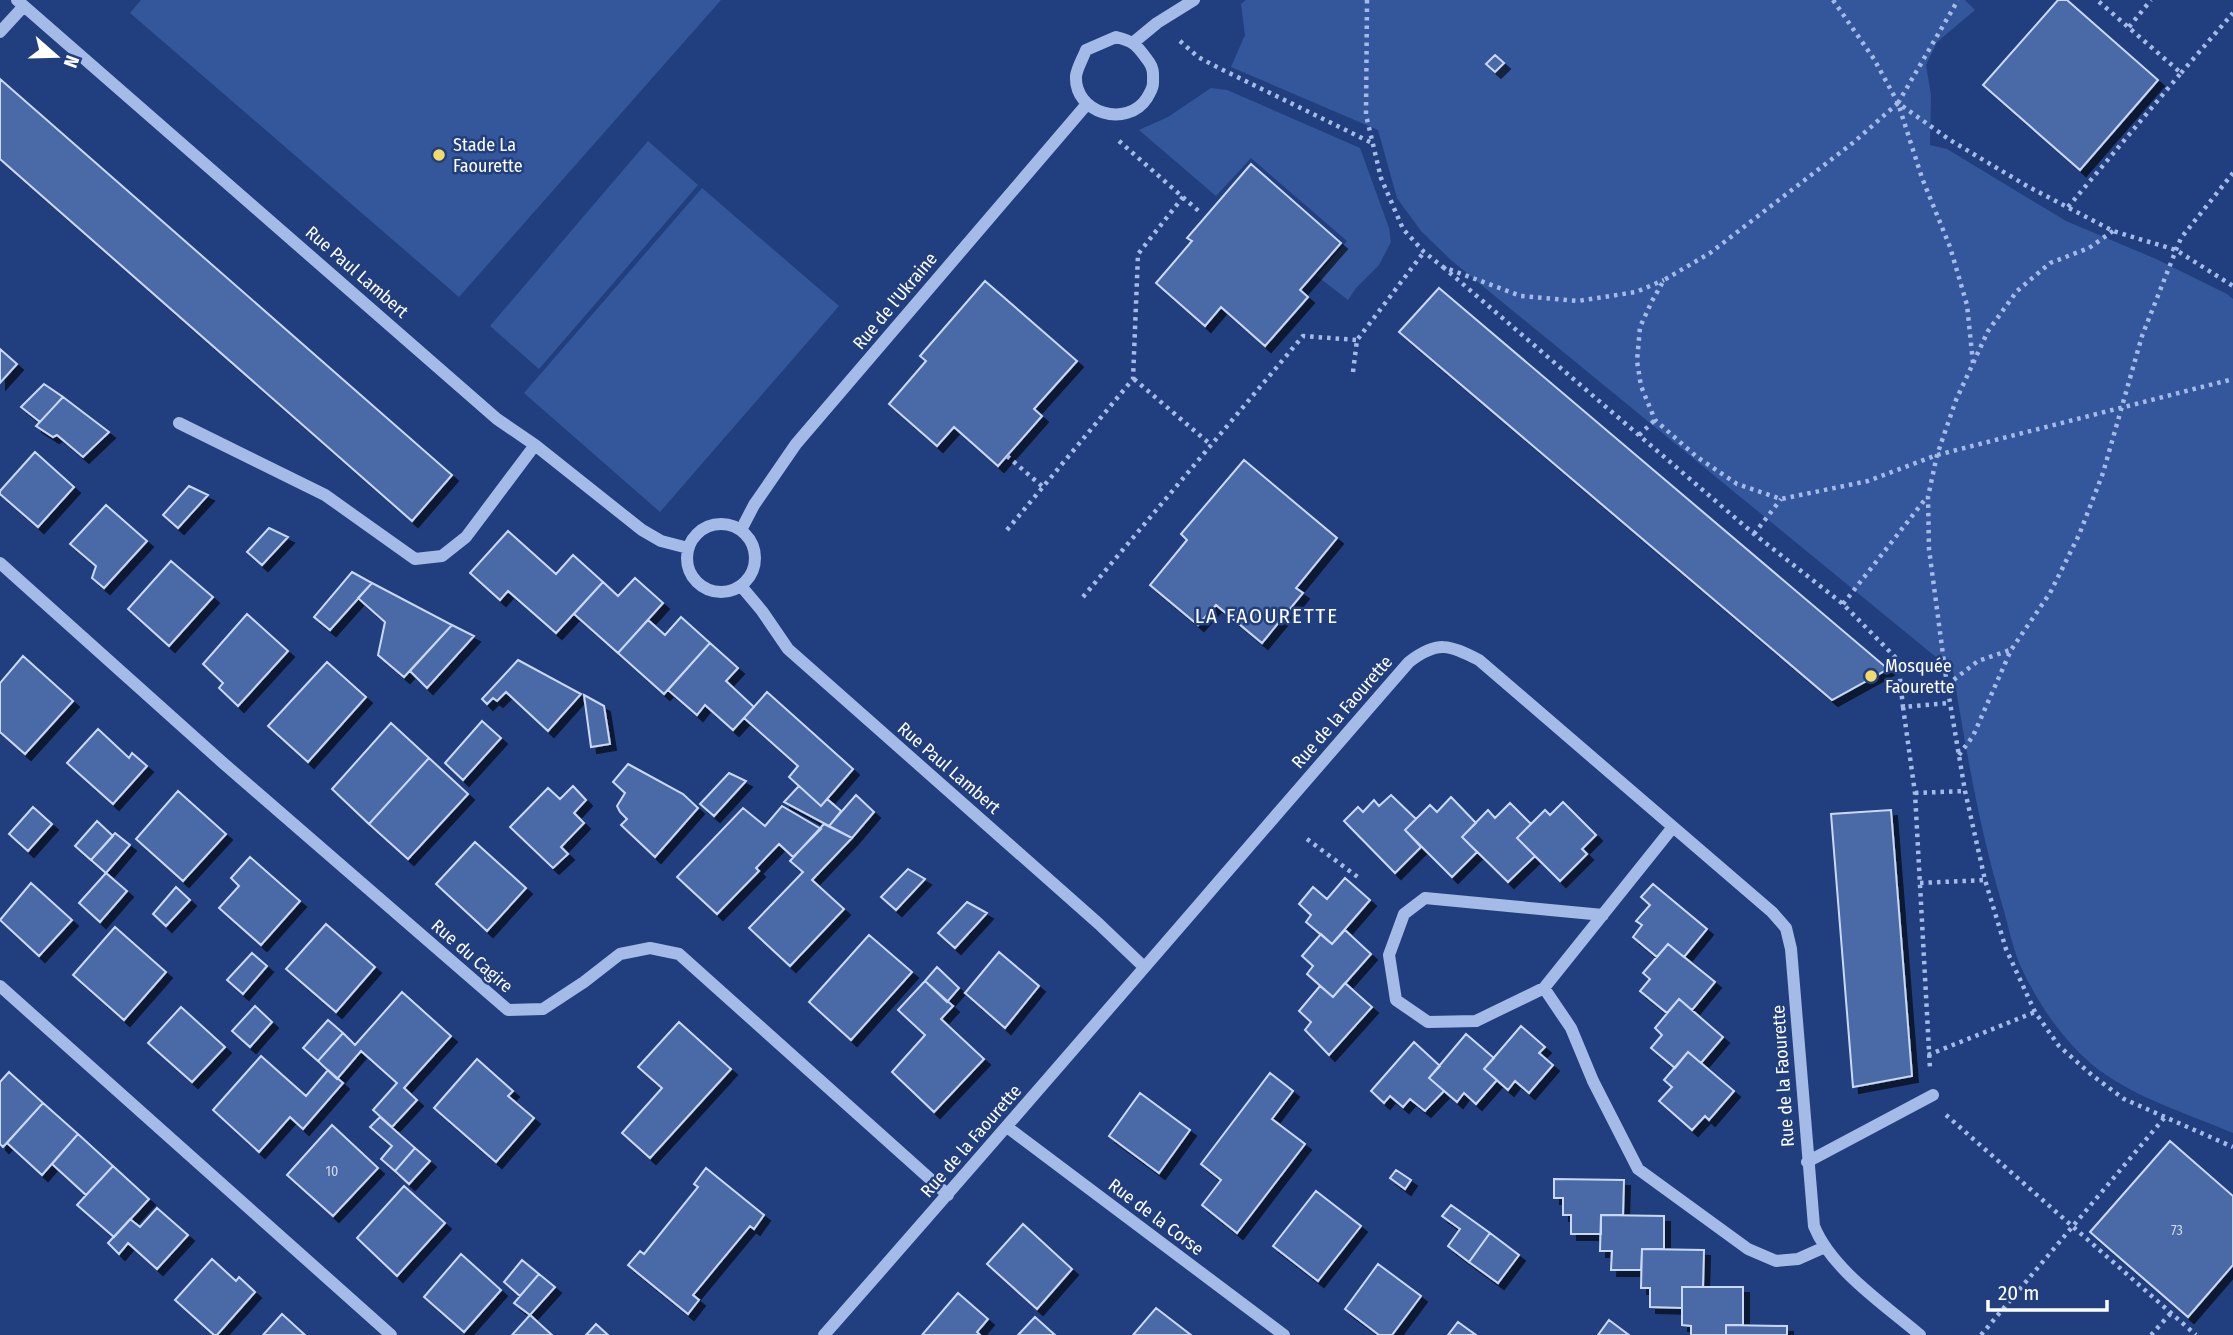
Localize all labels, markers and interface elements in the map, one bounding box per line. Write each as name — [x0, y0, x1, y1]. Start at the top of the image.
north arrow — [21, 21, 91, 91]
text: N — [59, 52, 84, 71]
place label: Stade La Faourette — [453, 134, 523, 177]
marker: Stade La Faourette — [431, 147, 447, 163]
street label: Rue Paul Lambert — [301, 221, 413, 323]
street label: Rue de l'Ukraine — [848, 248, 942, 354]
district label: LA FAOURETTE — [1195, 603, 1339, 629]
street label: Rue de la Faourette — [1287, 651, 1397, 773]
place label: Mosquée Faourette — [1885, 655, 1955, 698]
marker: Mosquée Faourette — [1863, 668, 1879, 684]
street label: Rue Paul Lambert — [893, 717, 1005, 819]
street label: Rue du Cagire — [427, 915, 517, 997]
street label: Rue de la Faourette — [1767, 1004, 1799, 1148]
street label: Rue de la Faourette — [916, 1080, 1026, 1202]
house number: 10 — [326, 1163, 338, 1180]
street label: Rue de la Corse — [1104, 1174, 1208, 1260]
house number: 73 — [2171, 1222, 2183, 1239]
scale bar — [1988, 1268, 2107, 1312]
text: 20 m — [1998, 1280, 2039, 1306]

